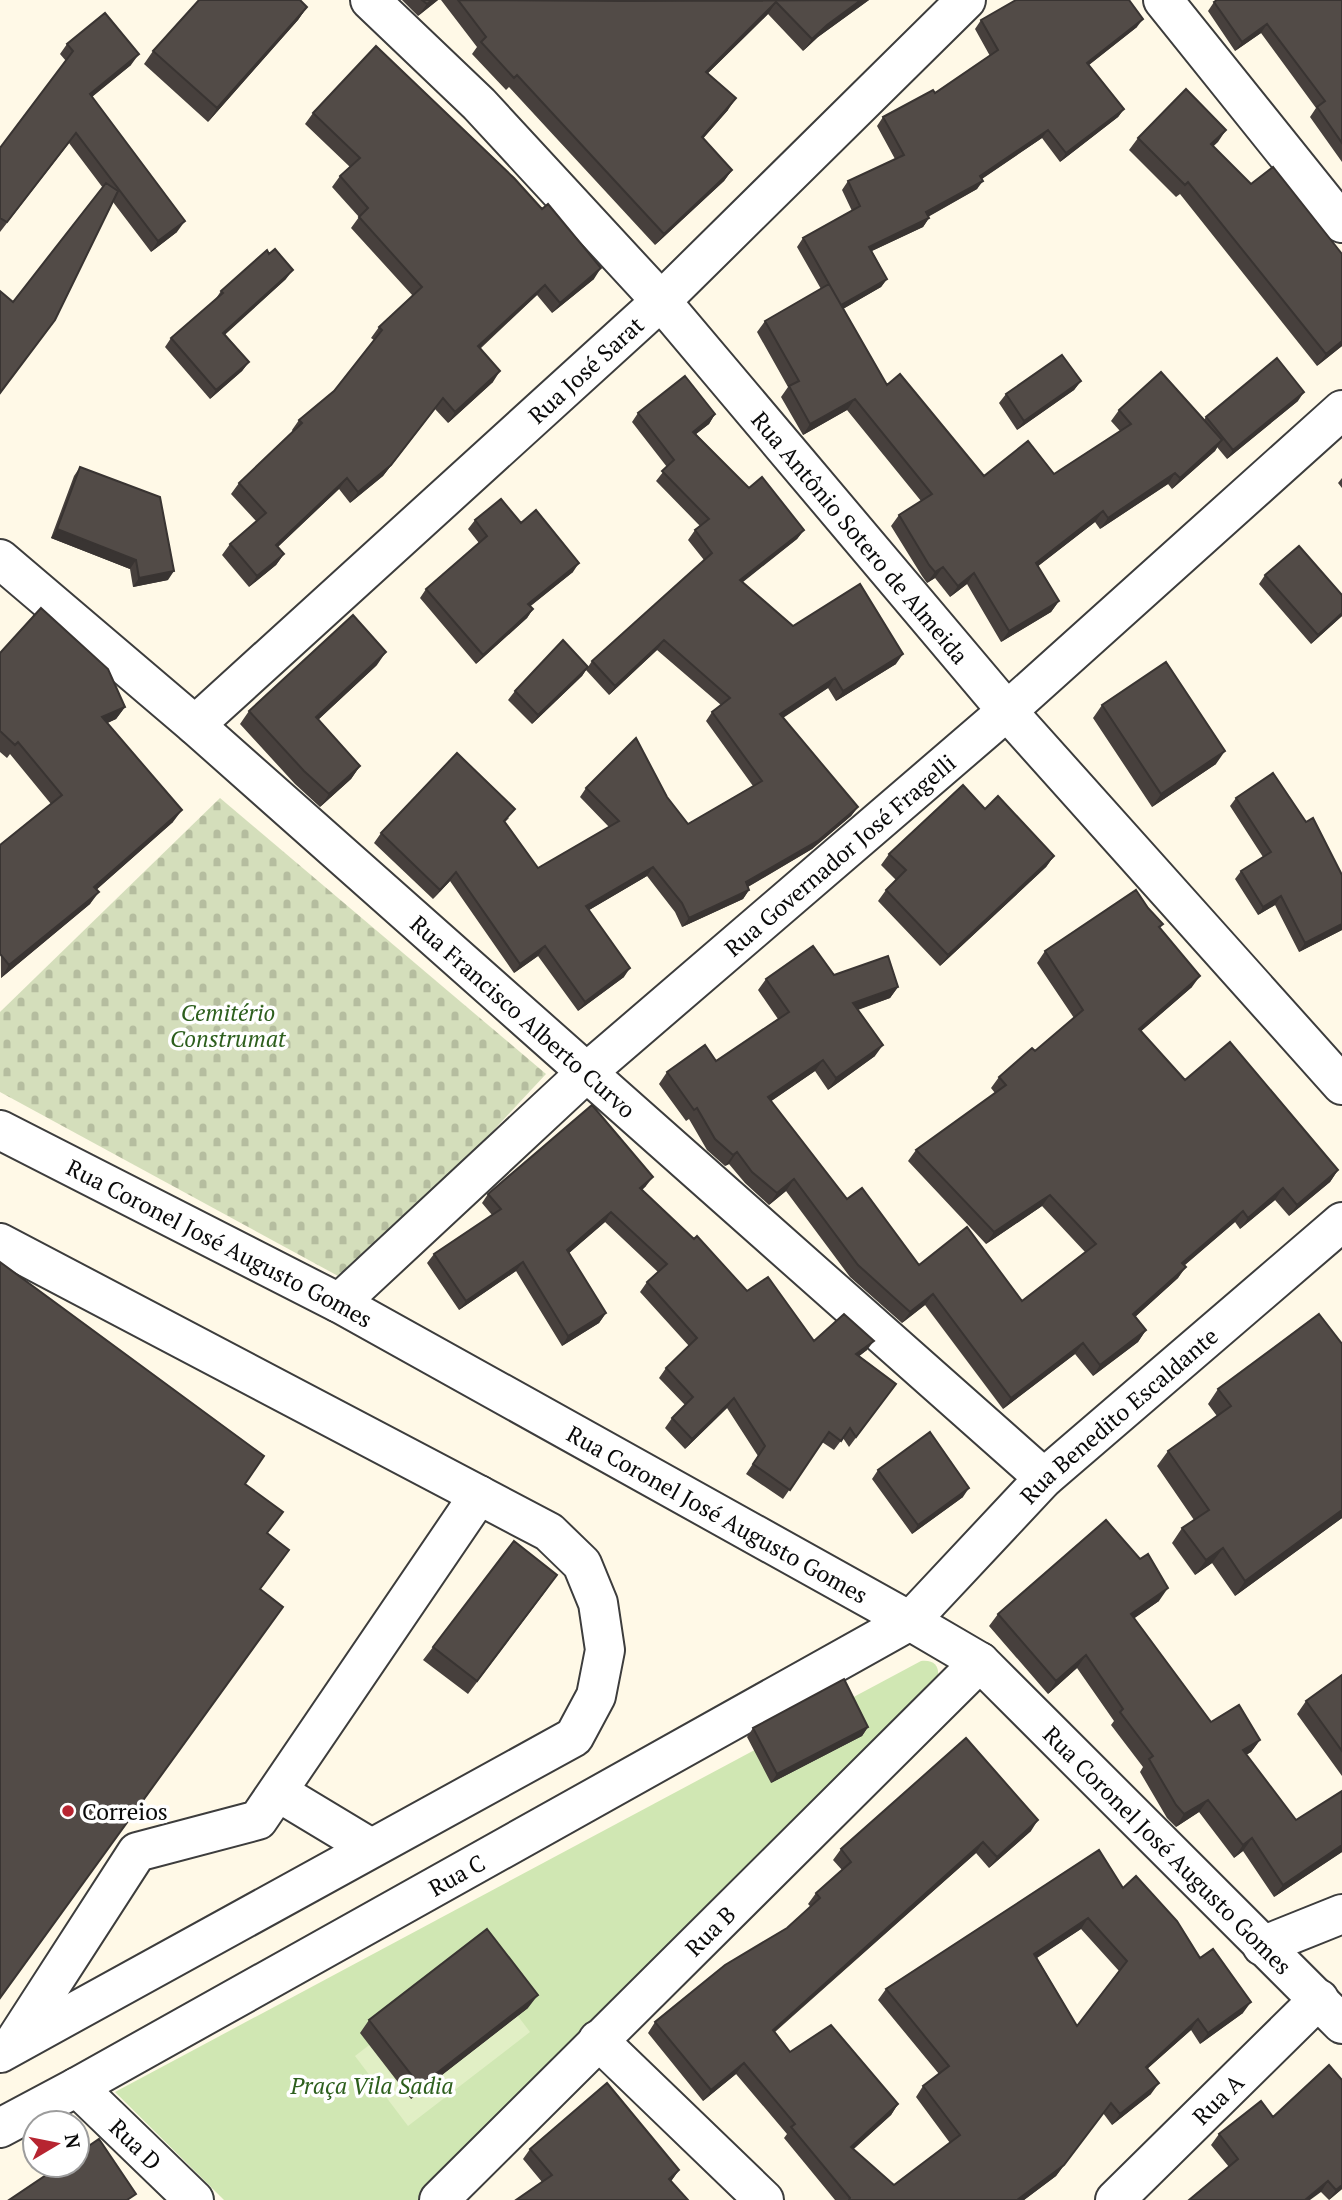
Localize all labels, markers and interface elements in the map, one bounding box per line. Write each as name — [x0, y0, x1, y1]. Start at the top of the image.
street label: Rua José Sarat — [521, 309, 650, 430]
street label: Rua Antônio Sotero de Almeida — [745, 404, 976, 670]
street label: Rua Governador José Fragelli — [718, 747, 962, 963]
street label: Rua Francisco Alberto Curvo — [404, 908, 643, 1124]
park label: Cemitério Construmat — [170, 997, 287, 1054]
street label: Rua Coronel José Augusto Gomes — [62, 1151, 378, 1334]
street label: Rua Benedito Escaldante — [1013, 1320, 1224, 1510]
street label: Rua Coronel José Augusto Gomes — [562, 1418, 874, 1610]
street label: Rua Coronel José Augusto Gomes — [1037, 1719, 1299, 1981]
place label: Correios — [82, 1796, 168, 1827]
marker: Correios — [60, 1803, 76, 1819]
street label: Rua C — [423, 1847, 490, 1903]
street label: Rua B — [678, 1899, 742, 1963]
street label: Rua A — [1185, 2067, 1250, 2131]
park label: Praça Vila Sadia — [289, 2070, 454, 2101]
north arrow — [21, 2109, 91, 2179]
street label: Rua D — [103, 2111, 169, 2176]
text: N — [60, 2132, 87, 2151]

